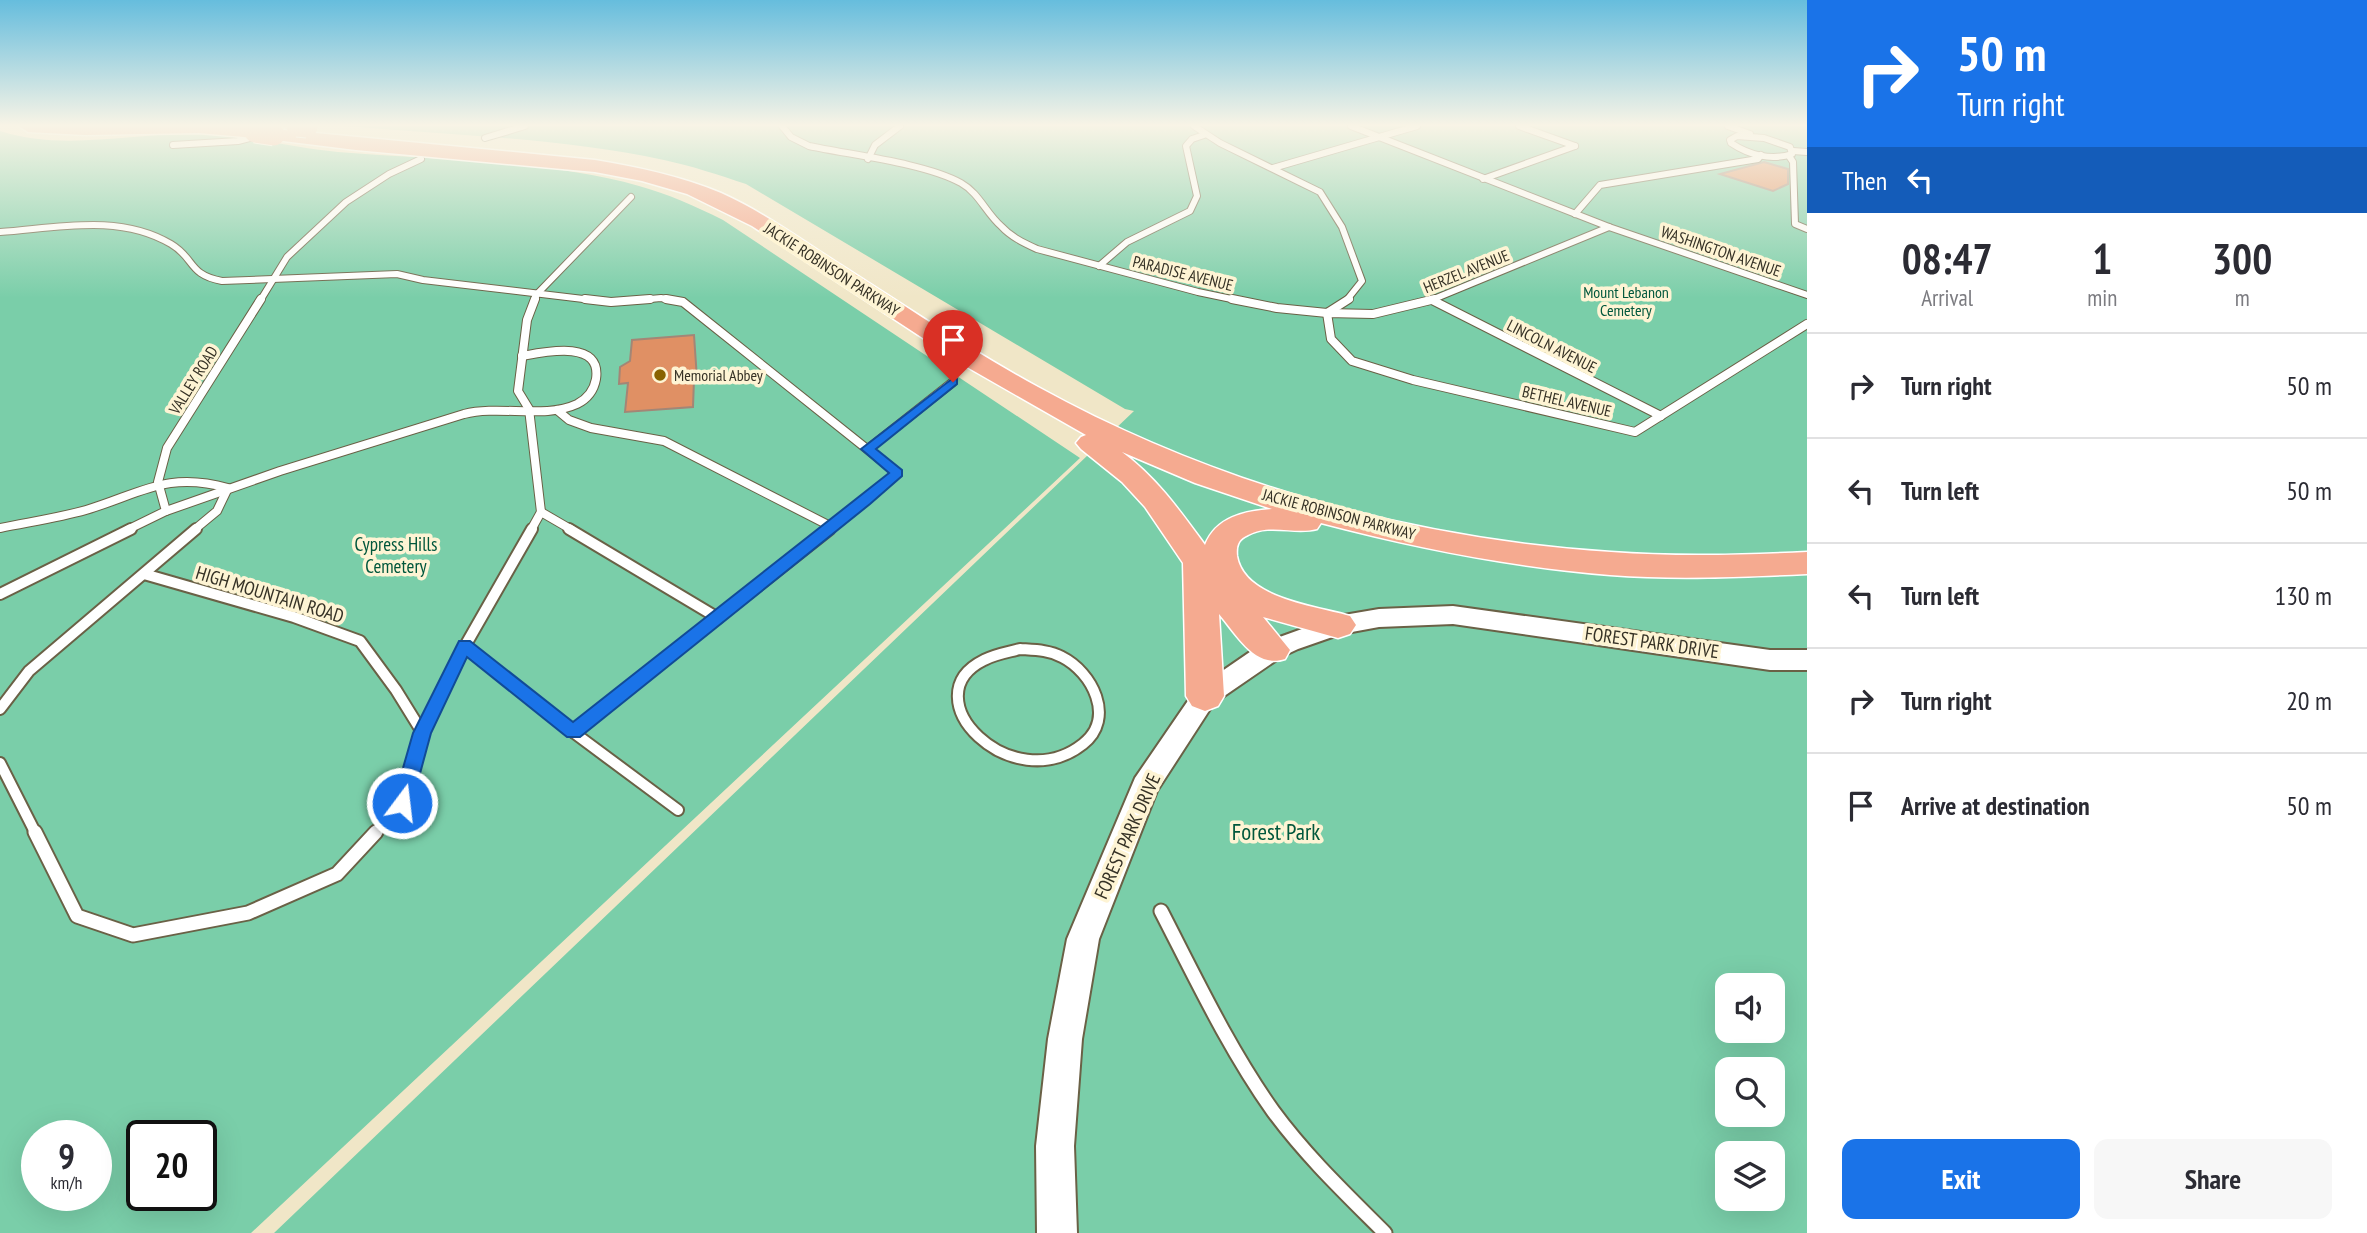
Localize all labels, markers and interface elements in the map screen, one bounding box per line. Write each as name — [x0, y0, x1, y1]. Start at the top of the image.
text: 50 m — [1957, 21, 2046, 85]
icon: right — [1842, 28, 1933, 119]
text: Turn right — [1957, 83, 2065, 125]
icon: left — [1901, 161, 1939, 199]
text: Then — [1842, 164, 1887, 197]
street label: JACKIE ROBINSON PARKWAY — [760, 217, 904, 321]
street label: WASHINGTON AVENUE — [1658, 221, 1784, 281]
text: 08:47 — [1902, 231, 1993, 286]
text: 1 — [2092, 231, 2112, 286]
text: 300 — [2212, 231, 2272, 286]
street label: HERZEL AVENUE — [1420, 245, 1512, 297]
street label: PARADISE AVENUE — [1131, 251, 1235, 295]
park label: Mount Lebanon Cemetery — [1583, 282, 1669, 320]
text: Arrival — [1921, 283, 1973, 312]
text: min — [2087, 283, 2117, 312]
text: m — [2235, 283, 2250, 312]
pin — [923, 310, 983, 382]
street label: LINCOLN AVENUE — [1504, 315, 1600, 377]
icon: arrive — [934, 321, 972, 359]
street label: VALLEY ROAD — [164, 342, 222, 419]
place label: Memorial Abbey — [674, 365, 763, 385]
marker: Memorial Abbey — [652, 367, 668, 383]
icon: right — [1842, 367, 1880, 405]
text: Turn right — [1901, 369, 1992, 402]
text: 50 m — [2286, 369, 2332, 402]
street label: BETHEL AVENUE — [1520, 381, 1614, 421]
icon: left — [1842, 472, 1880, 510]
text: Turn left — [1901, 474, 1979, 507]
text: 50 m — [2286, 474, 2332, 507]
street label: JACKIE ROBINSON PARKWAY — [1259, 484, 1418, 544]
park label: Cypress Hills Cemetery — [355, 532, 437, 578]
street label: HIGH MOUNTAIN ROAD — [193, 560, 347, 628]
icon: left — [1842, 577, 1880, 615]
text: Turn left — [1901, 579, 1979, 612]
text: 130 m — [2274, 579, 2332, 612]
street label: FOREST PARK DRIVE — [1584, 621, 1720, 663]
icon: right — [1842, 682, 1880, 720]
text: Turn right — [1901, 684, 1992, 717]
text: 20 m — [2286, 684, 2332, 717]
position arrow — [365, 766, 439, 840]
street label: FOREST PARK DRIVE — [1089, 770, 1165, 902]
icon: arrive — [1842, 787, 1880, 825]
text: Arrive at destination — [1901, 789, 2090, 822]
text: 50 m — [2286, 789, 2332, 822]
park label: Forest Park — [1232, 817, 1320, 846]
map controls — [1715, 973, 1785, 1211]
button: sound — [1715, 973, 1785, 1043]
button: search — [1715, 1057, 1785, 1127]
speed limit sign: 20 — [126, 1120, 217, 1211]
text: 9 — [58, 1133, 75, 1179]
button: Exit — [1842, 1139, 2080, 1219]
button: Share — [2094, 1139, 2332, 1219]
button: layers — [1715, 1141, 1785, 1211]
text: km/h — [51, 1171, 82, 1194]

